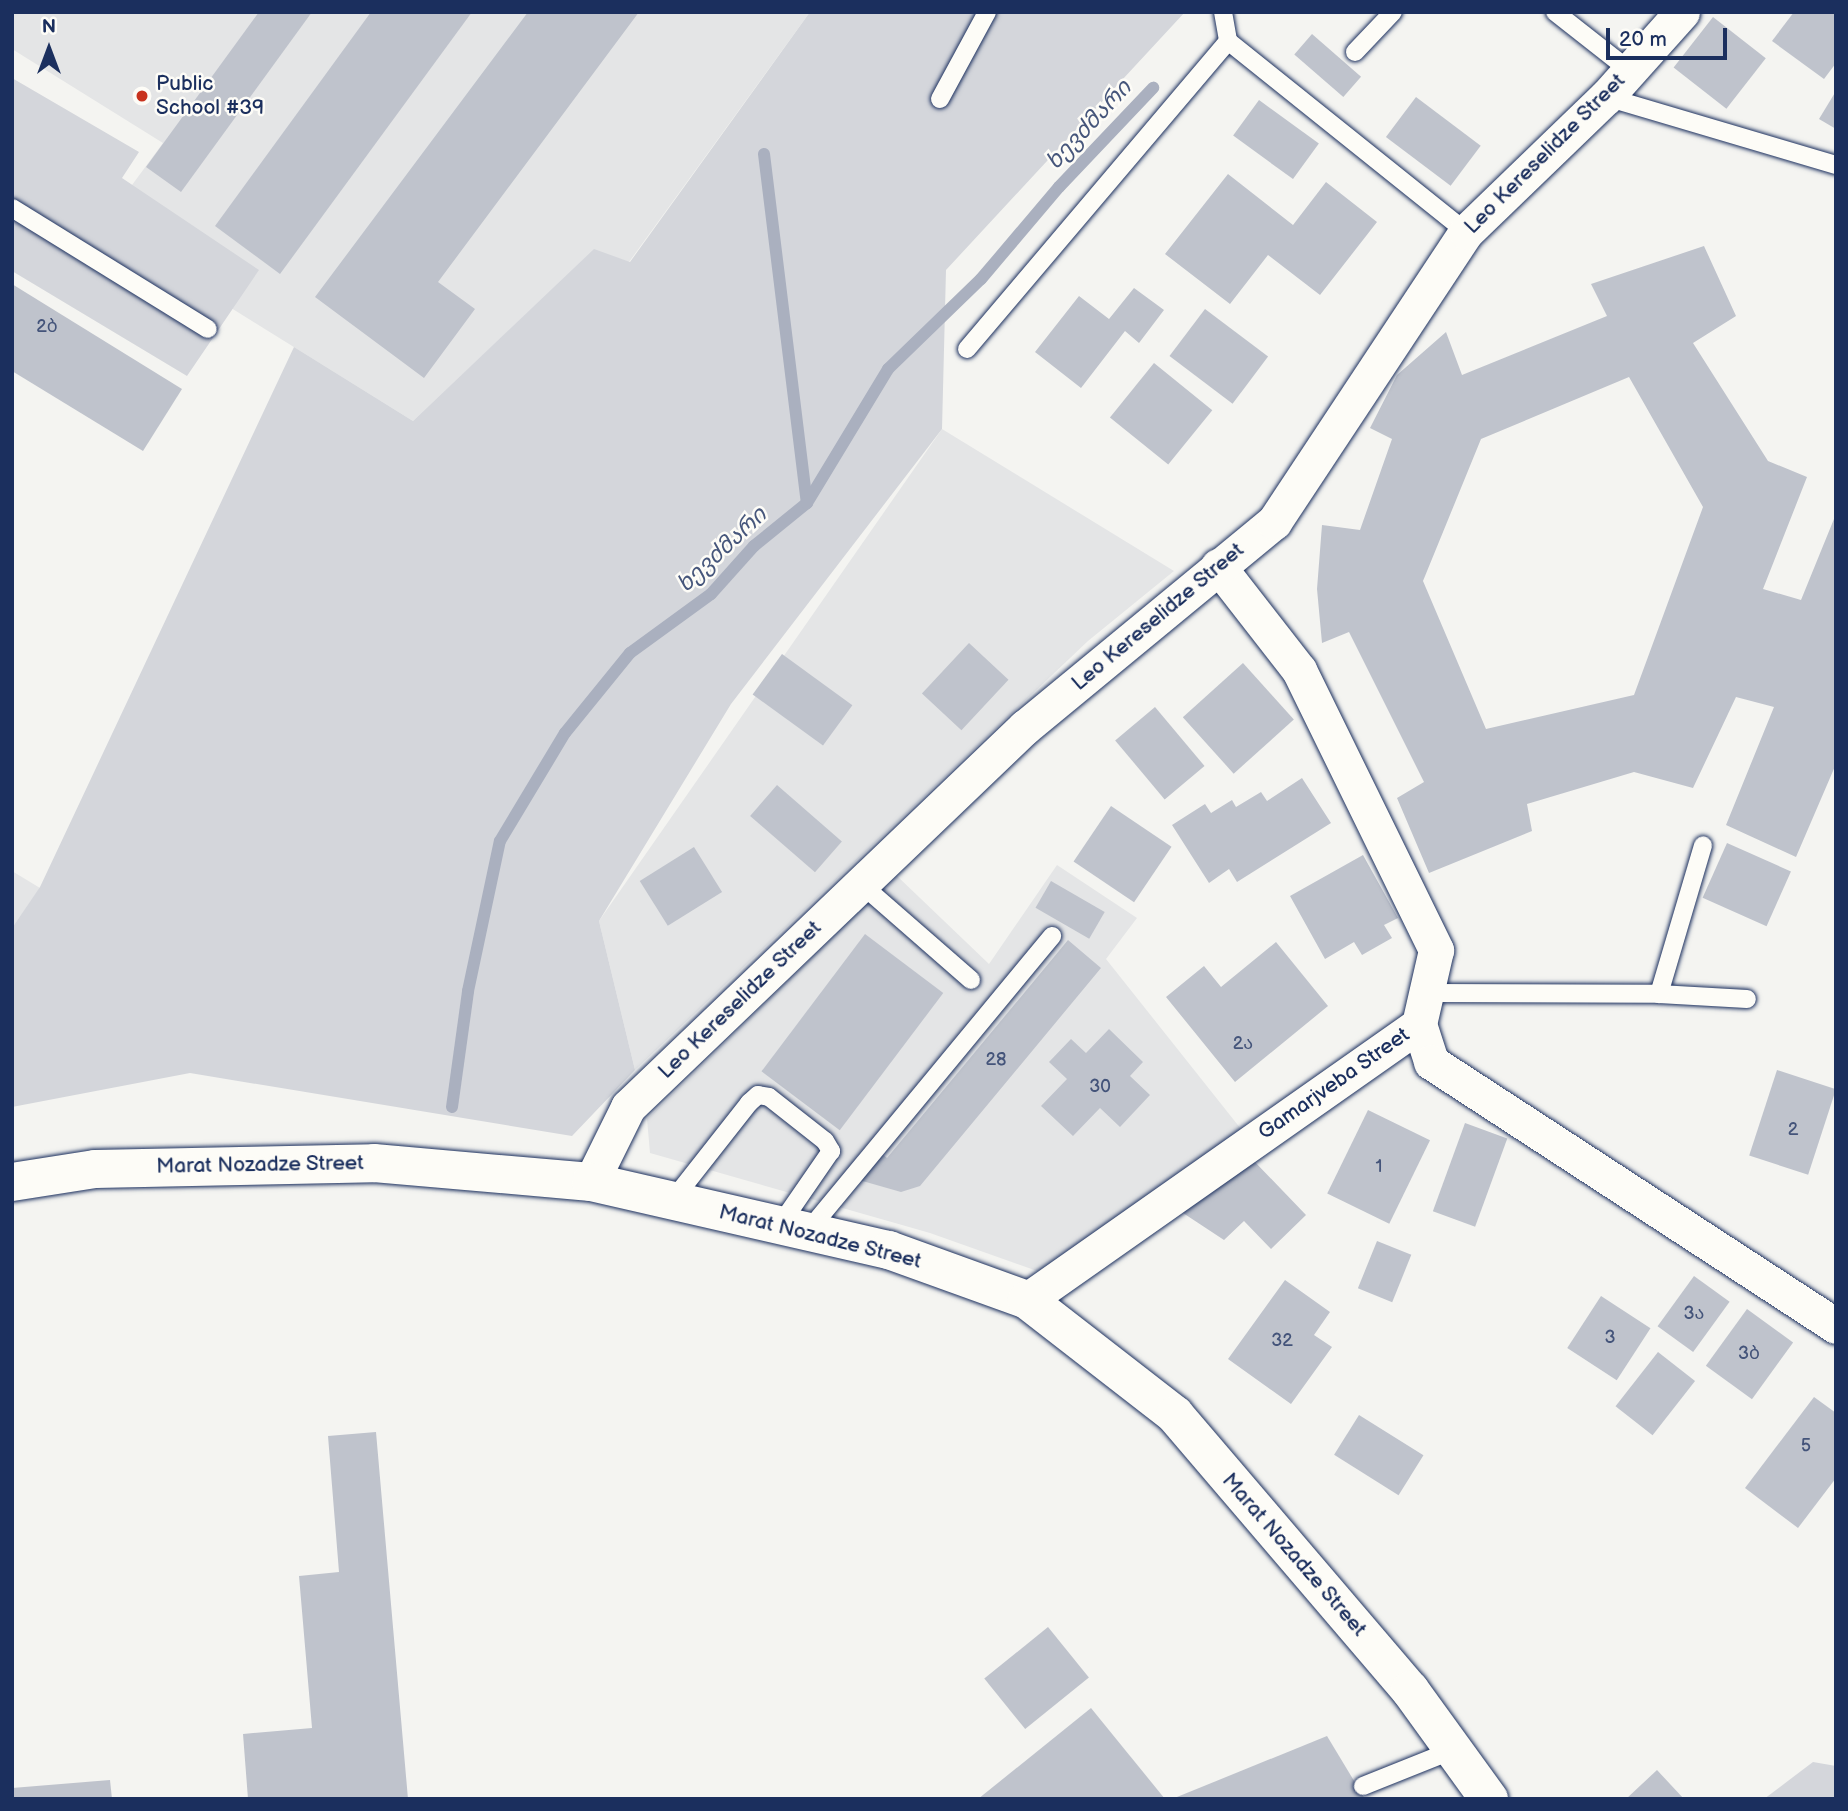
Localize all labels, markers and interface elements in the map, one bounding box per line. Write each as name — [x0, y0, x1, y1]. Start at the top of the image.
north arrow — [14, 14, 84, 84]
scale bar — [1610, 14, 1731, 58]
text: N — [42, 16, 56, 39]
text: 20 m — [1619, 27, 1667, 52]
street label: Leo Kereselidze Street — [1459, 68, 1631, 240]
place label: Public School #39 — [156, 71, 264, 121]
water label: ხევძმარი — [1041, 74, 1137, 176]
marker: Public School #39 — [134, 88, 150, 104]
house number: 2ბ — [36, 316, 58, 338]
water label: ხევძმარი — [671, 502, 773, 598]
street label: Leo Kereselidze Street — [1067, 538, 1249, 696]
street label: Leo Kereselidze Street — [653, 916, 827, 1084]
street label: Gamarjveba Street — [1254, 1022, 1414, 1146]
house number: 2ა — [1233, 1033, 1253, 1055]
house number: 28 — [985, 1049, 1007, 1071]
house number: 30 — [1089, 1076, 1111, 1098]
house number: 2 — [1788, 1119, 1798, 1141]
street label: Marat Nozadze Street — [156, 1151, 364, 1179]
house number: 1 — [1376, 1156, 1382, 1178]
street label: Marat Nozadze Street — [716, 1200, 924, 1274]
house number: 3ა — [1684, 1303, 1704, 1325]
house number: 3 — [1604, 1327, 1616, 1349]
house number: 32 — [1271, 1330, 1293, 1352]
house number: 3ბ — [1738, 1343, 1760, 1365]
house number: 5 — [1801, 1435, 1811, 1457]
street label: Marat Nozadze Street — [1216, 1468, 1372, 1642]

